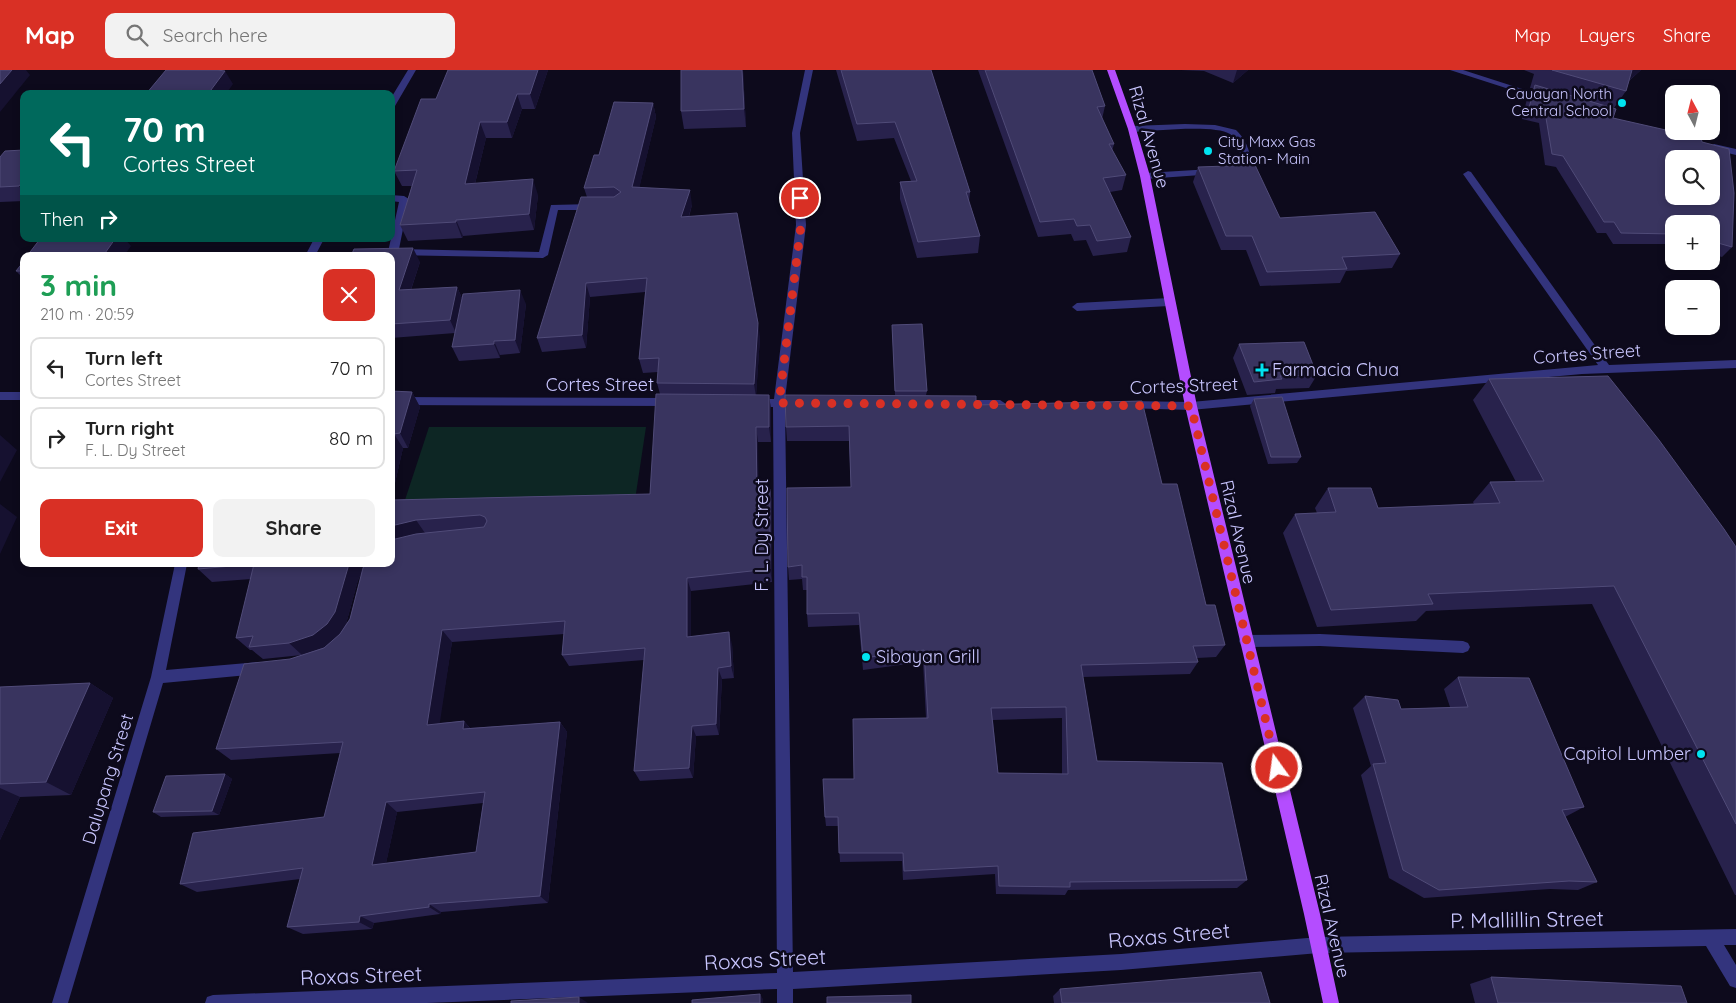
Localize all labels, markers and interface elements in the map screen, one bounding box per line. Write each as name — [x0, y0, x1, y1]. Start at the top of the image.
search box — [105, 13, 455, 58]
text: Map — [25, 20, 75, 50]
icon: search — [123, 21, 151, 49]
text: Search here — [163, 23, 268, 47]
text: Map — [1514, 24, 1551, 47]
text: Layers — [1579, 24, 1635, 47]
text: Share — [1663, 24, 1711, 47]
street label: Rizal Avenue — [1124, 83, 1175, 191]
place label: Cauayan North Central School — [1506, 84, 1612, 120]
north arrow — [1665, 85, 1720, 140]
map controls — [1665, 85, 1720, 335]
marker: Cauayan North Central School — [1616, 97, 1628, 109]
text: 70 m — [123, 107, 206, 151]
icon: left — [40, 110, 105, 175]
place label: City Maxx Gas Station- Main — [1218, 132, 1316, 168]
marker: City Maxx Gas Station- Main — [1202, 145, 1214, 157]
text: Cortes Street — [123, 150, 255, 178]
button: search — [1665, 150, 1720, 205]
pin — [779, 177, 821, 219]
icon: arrive — [786, 184, 814, 212]
icon: right — [94, 205, 122, 233]
text: Then — [40, 207, 84, 231]
button: + — [1665, 215, 1720, 270]
text: 3 min — [40, 266, 117, 304]
button: close — [323, 269, 375, 321]
button: − — [1665, 280, 1720, 335]
text: 210 m · 20:59 — [40, 304, 134, 324]
street label: Cortes Street — [1532, 338, 1642, 369]
text: Turn left — [85, 346, 163, 370]
icon: left — [42, 354, 70, 382]
text: 70 m — [329, 356, 373, 380]
place label: Farmacia Chua — [1272, 358, 1399, 381]
marker: Farmacia Chua — [1256, 364, 1268, 376]
text: Cortes Street — [85, 370, 181, 390]
street label: Cortes Street — [1129, 372, 1238, 399]
street label: Cortes Street — [546, 373, 654, 396]
text: Turn right — [85, 416, 174, 440]
icon: right — [42, 424, 70, 452]
text: 80 m — [329, 426, 373, 450]
text: F. L. Dy Street — [85, 440, 186, 460]
street label: F. L. Dy Street — [750, 478, 773, 592]
street label: Rizal Avenue — [1215, 478, 1262, 586]
button: Exit — [40, 499, 203, 557]
button: Share — [213, 499, 375, 557]
place label: Sibayan Grill — [876, 645, 980, 668]
marker: Sibayan Grill — [860, 651, 872, 663]
street label: Dalupang Street — [77, 711, 138, 847]
position arrow — [1250, 741, 1302, 793]
place label: Capitol Lumber — [1563, 742, 1691, 765]
marker: Capitol Lumber — [1695, 748, 1707, 760]
street label: Rizal Avenue — [1309, 872, 1356, 980]
street label: P. Mallillin Street — [1450, 905, 1604, 933]
street label: Roxas Street — [1107, 917, 1231, 953]
street label: Roxas Street — [703, 943, 827, 975]
street label: Roxas Street — [299, 960, 423, 990]

